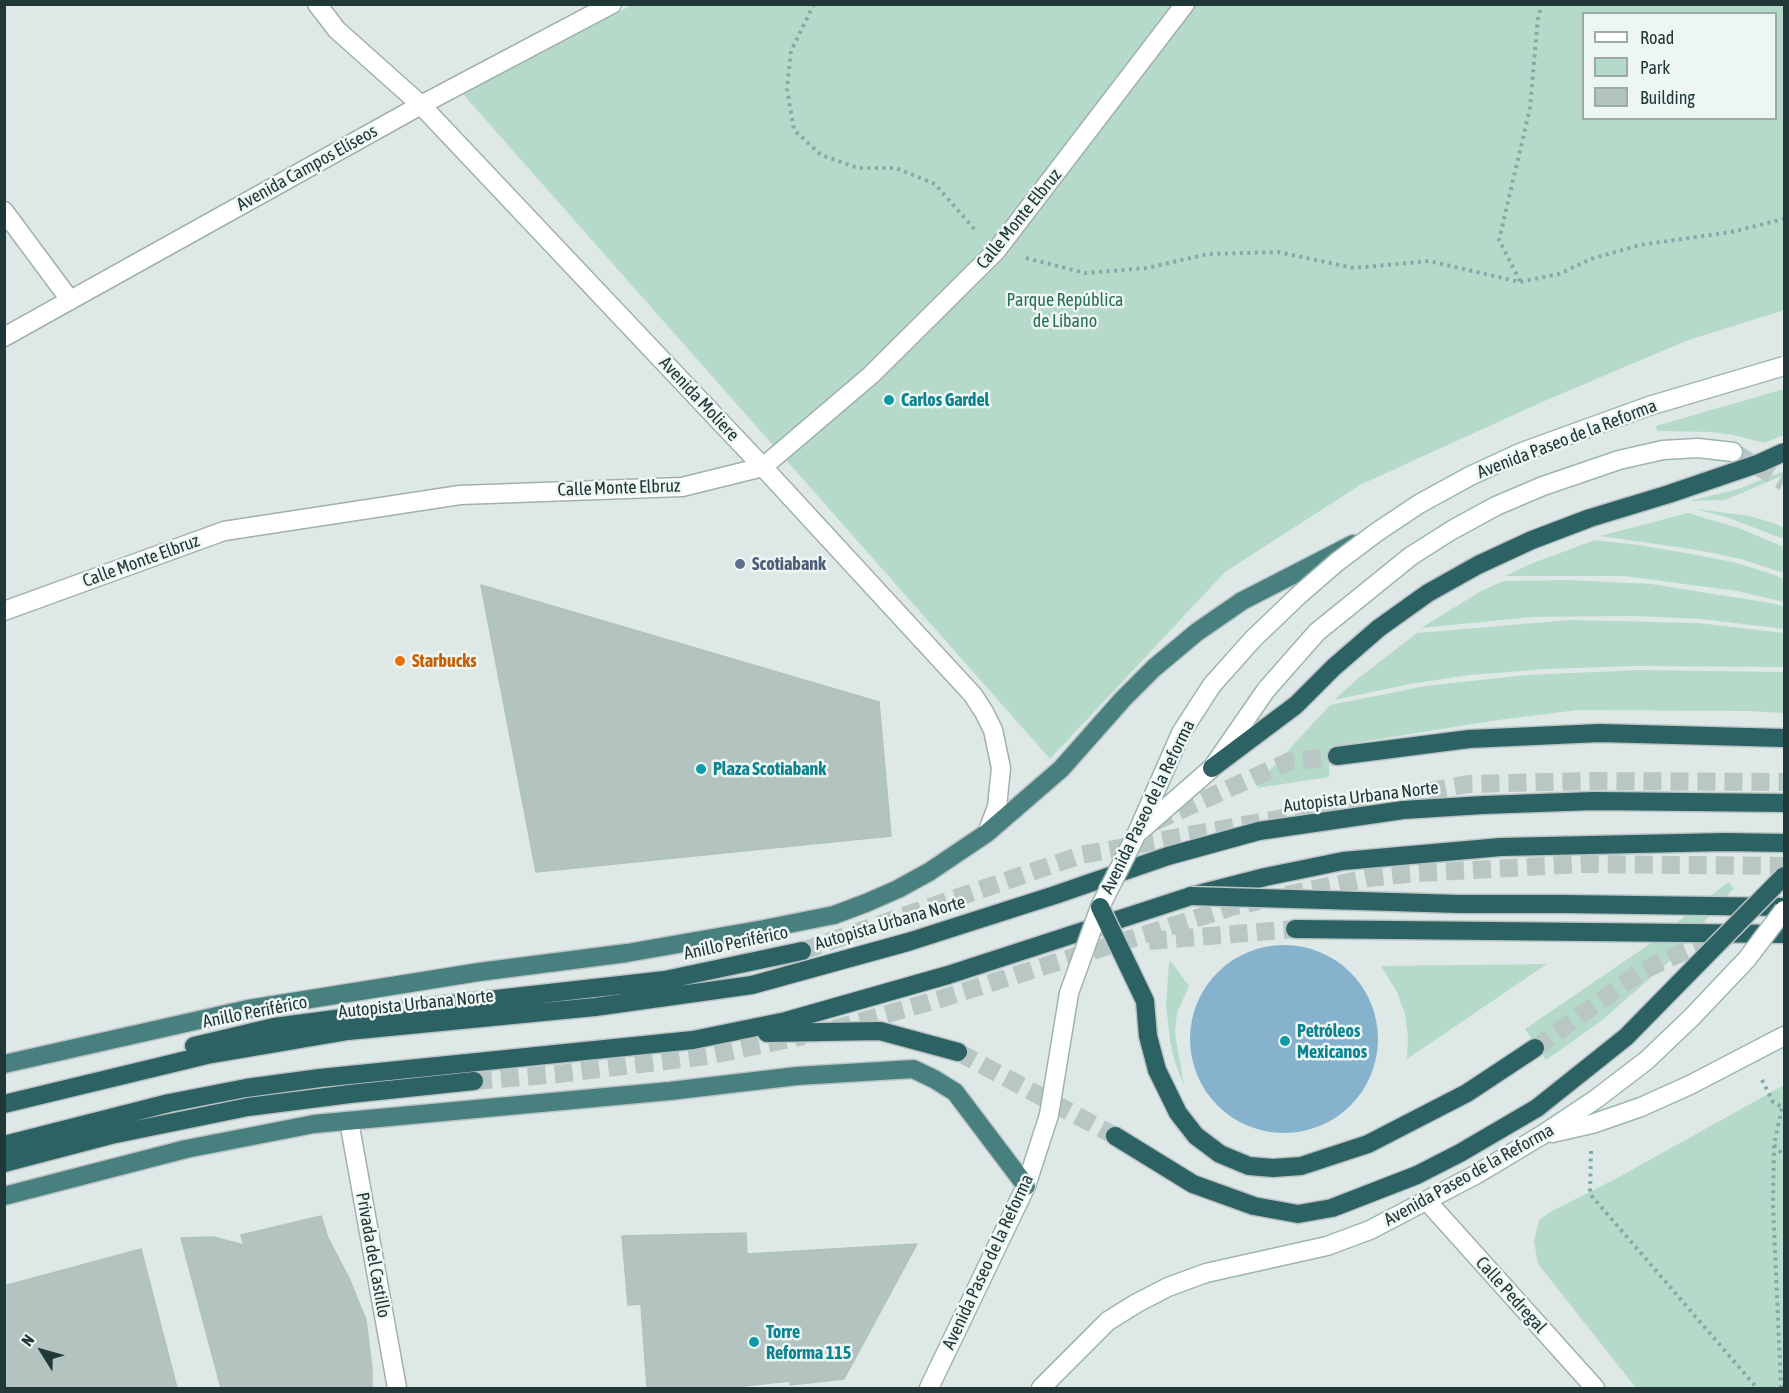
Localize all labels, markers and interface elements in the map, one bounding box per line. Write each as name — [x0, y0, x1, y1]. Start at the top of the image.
legend — [1582, 12, 1777, 120]
text: Road — [1640, 27, 1674, 48]
text: Park — [1640, 57, 1670, 78]
text: Building — [1640, 87, 1695, 108]
street label: Avenida Campos Elíseos — [233, 120, 381, 216]
street label: Calle Monte Elbruz — [972, 164, 1066, 274]
park label: Parque República de Líbano — [1007, 289, 1123, 332]
street label: Avenida Moliere — [654, 352, 744, 446]
place label: Carlos Gardel — [901, 389, 989, 411]
marker: Carlos Gardel — [882, 393, 896, 407]
street label: Avenida Paseo de la Reforma — [1474, 395, 1660, 483]
street label: Calle Monte Elbruz — [557, 475, 681, 501]
street label: Calle Monte Elbruz — [80, 530, 202, 592]
place label: Scotiabank — [752, 553, 826, 575]
marker: Scotiabank — [733, 557, 747, 571]
place label: Starbucks — [412, 650, 477, 672]
marker: Starbucks — [393, 654, 407, 668]
street label: Avenida Paseo de la Reforma — [1097, 717, 1199, 897]
place label: Plaza Scotiabank — [713, 758, 826, 780]
marker: Plaza Scotiabank — [694, 762, 708, 776]
street label: Autopista Urbana Norte — [1282, 777, 1440, 817]
street label: Autopista Urbana Norte — [812, 891, 968, 955]
street label: Anillo Periférico — [682, 921, 790, 965]
street label: Autopista Urbana Norte — [337, 985, 495, 1023]
street label: Anillo Periférico — [201, 991, 309, 1033]
place label: Petróleos Mexicanos — [1297, 1020, 1367, 1062]
marker: Petróleos Mexicanos — [1278, 1034, 1292, 1048]
street label: Avenida Paseo de la Reforma — [1380, 1119, 1558, 1231]
street label: Avenida Paseo de la Reforma — [938, 1171, 1038, 1353]
street label: Privada del Castillo — [351, 1191, 395, 1319]
street label: Calle Pedregal — [1471, 1252, 1551, 1338]
north arrow — [12, 1321, 72, 1381]
place label: Torre Reforma 115 — [766, 1321, 851, 1364]
text: N — [18, 1331, 38, 1349]
marker: Torre Reforma 115 — [747, 1335, 761, 1349]

